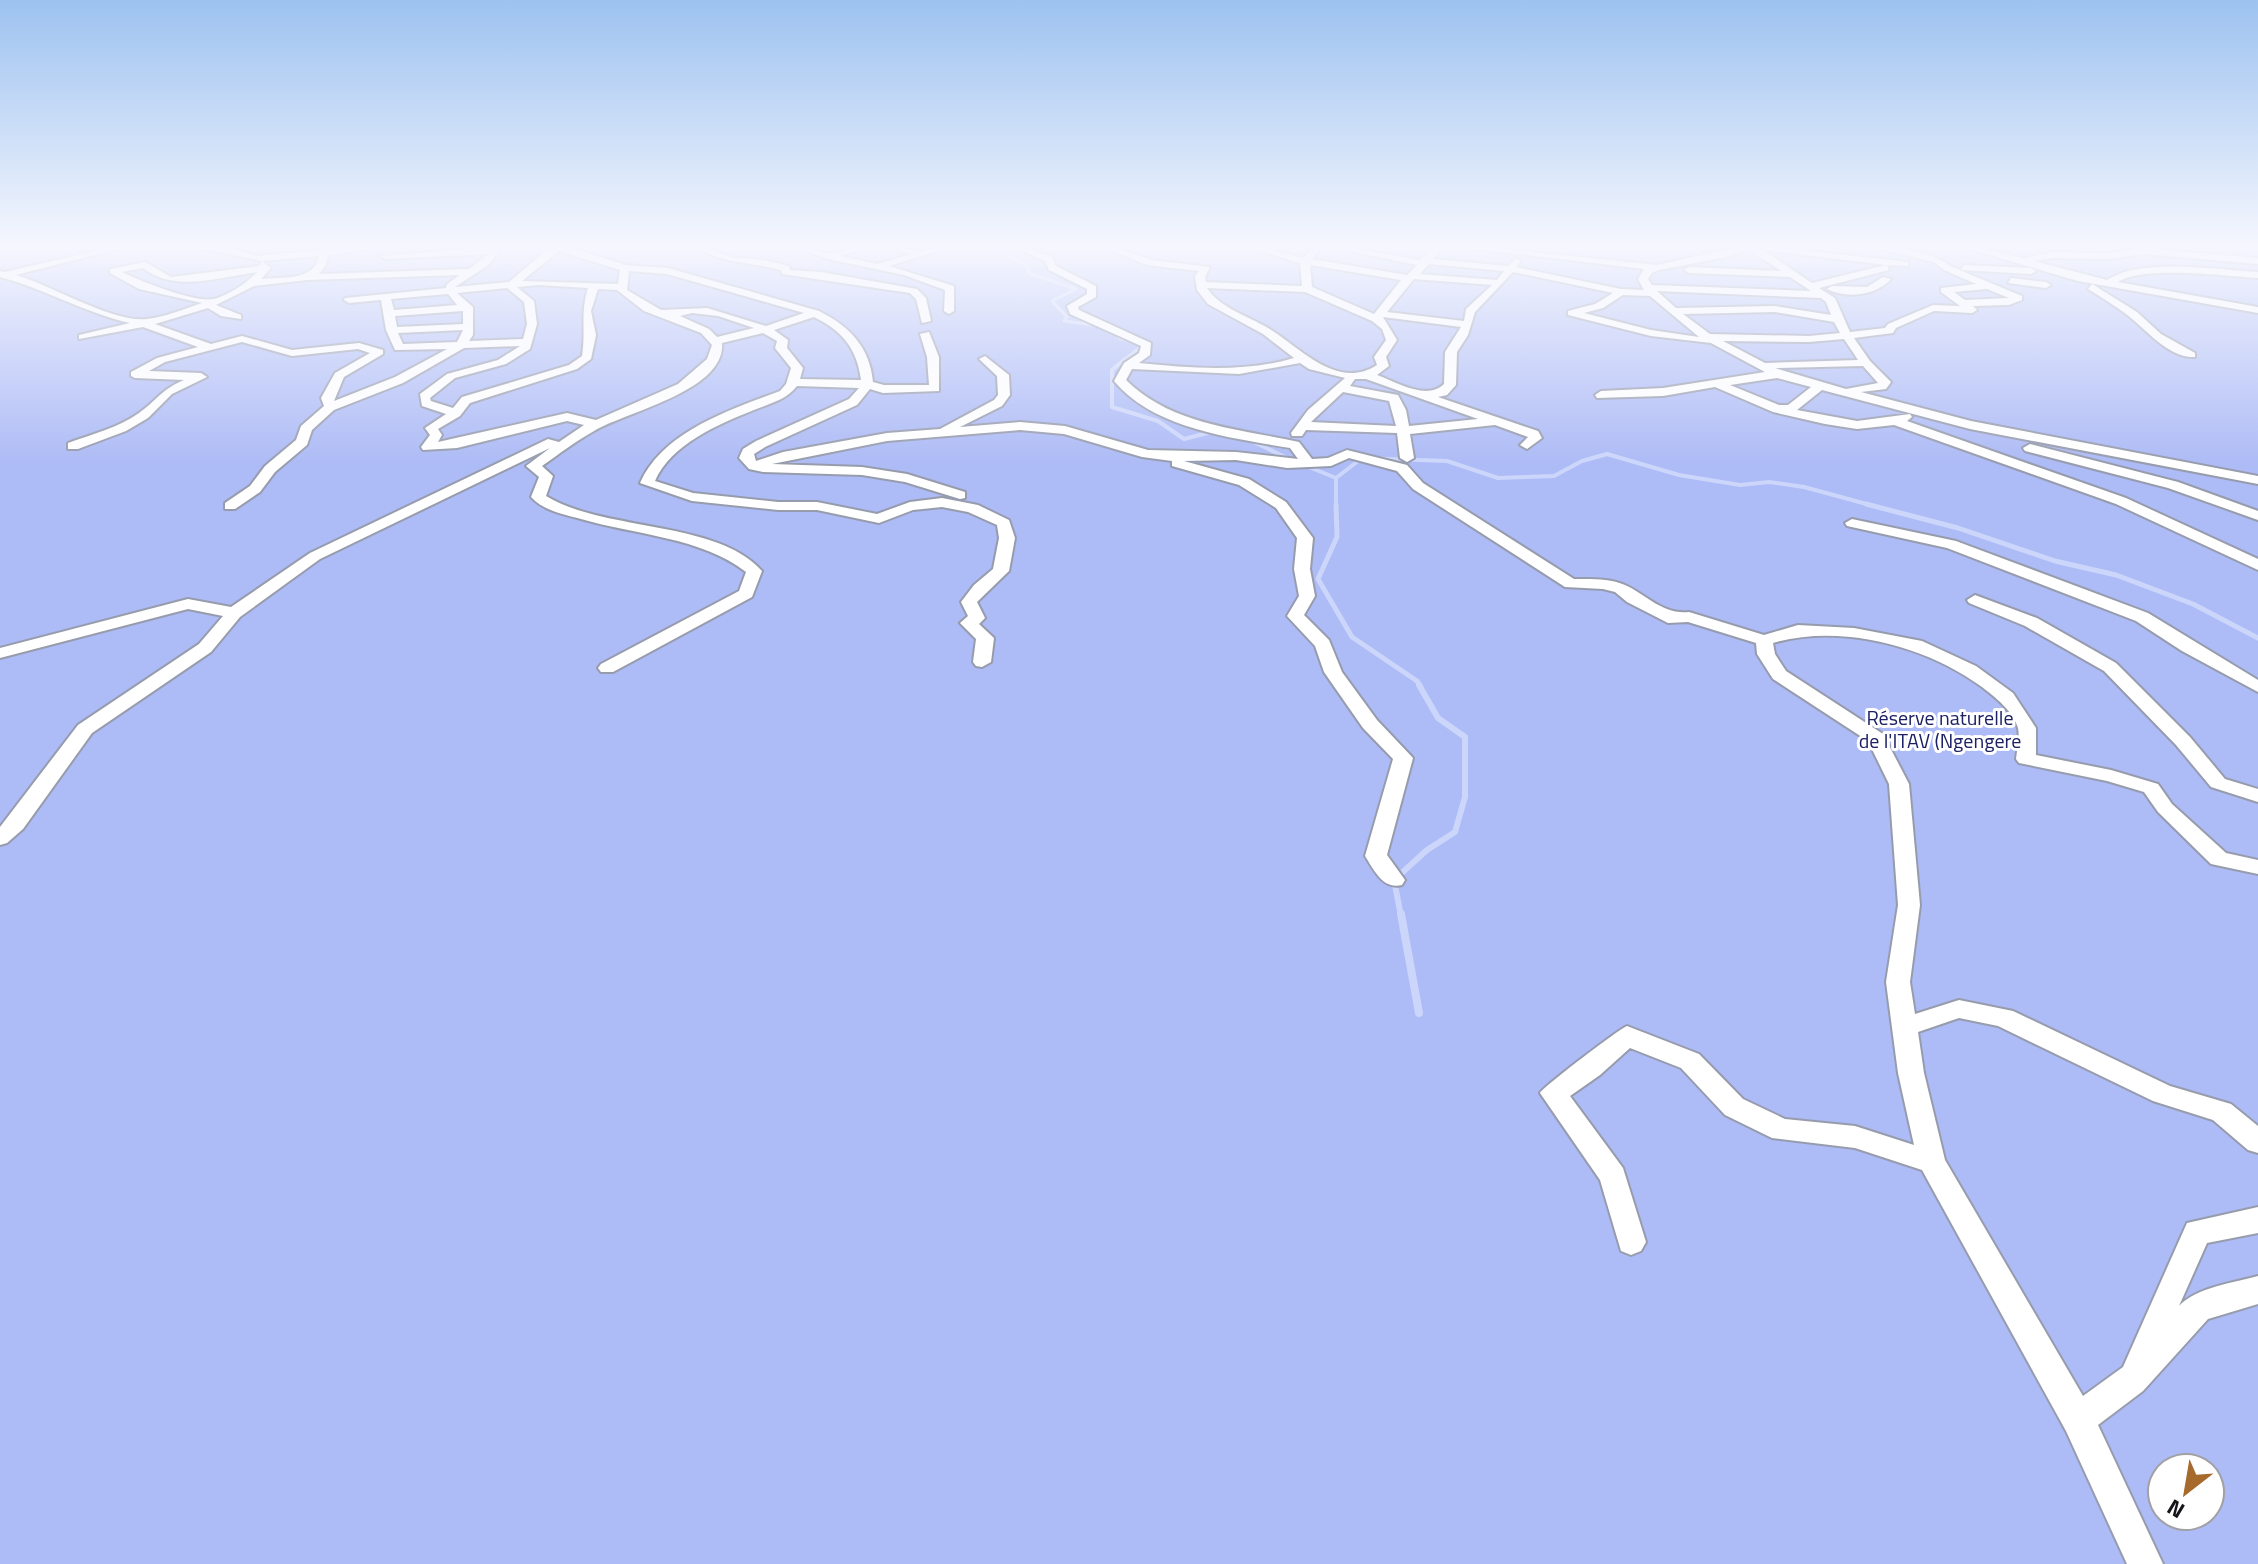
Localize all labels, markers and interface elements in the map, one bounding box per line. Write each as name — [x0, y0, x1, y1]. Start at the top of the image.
park label: Réserve naturelle de l'ITAV (Ngengere — [1859, 702, 2021, 756]
north arrow — [2146, 1452, 2226, 1532]
text: N — [2160, 1491, 2191, 1528]

